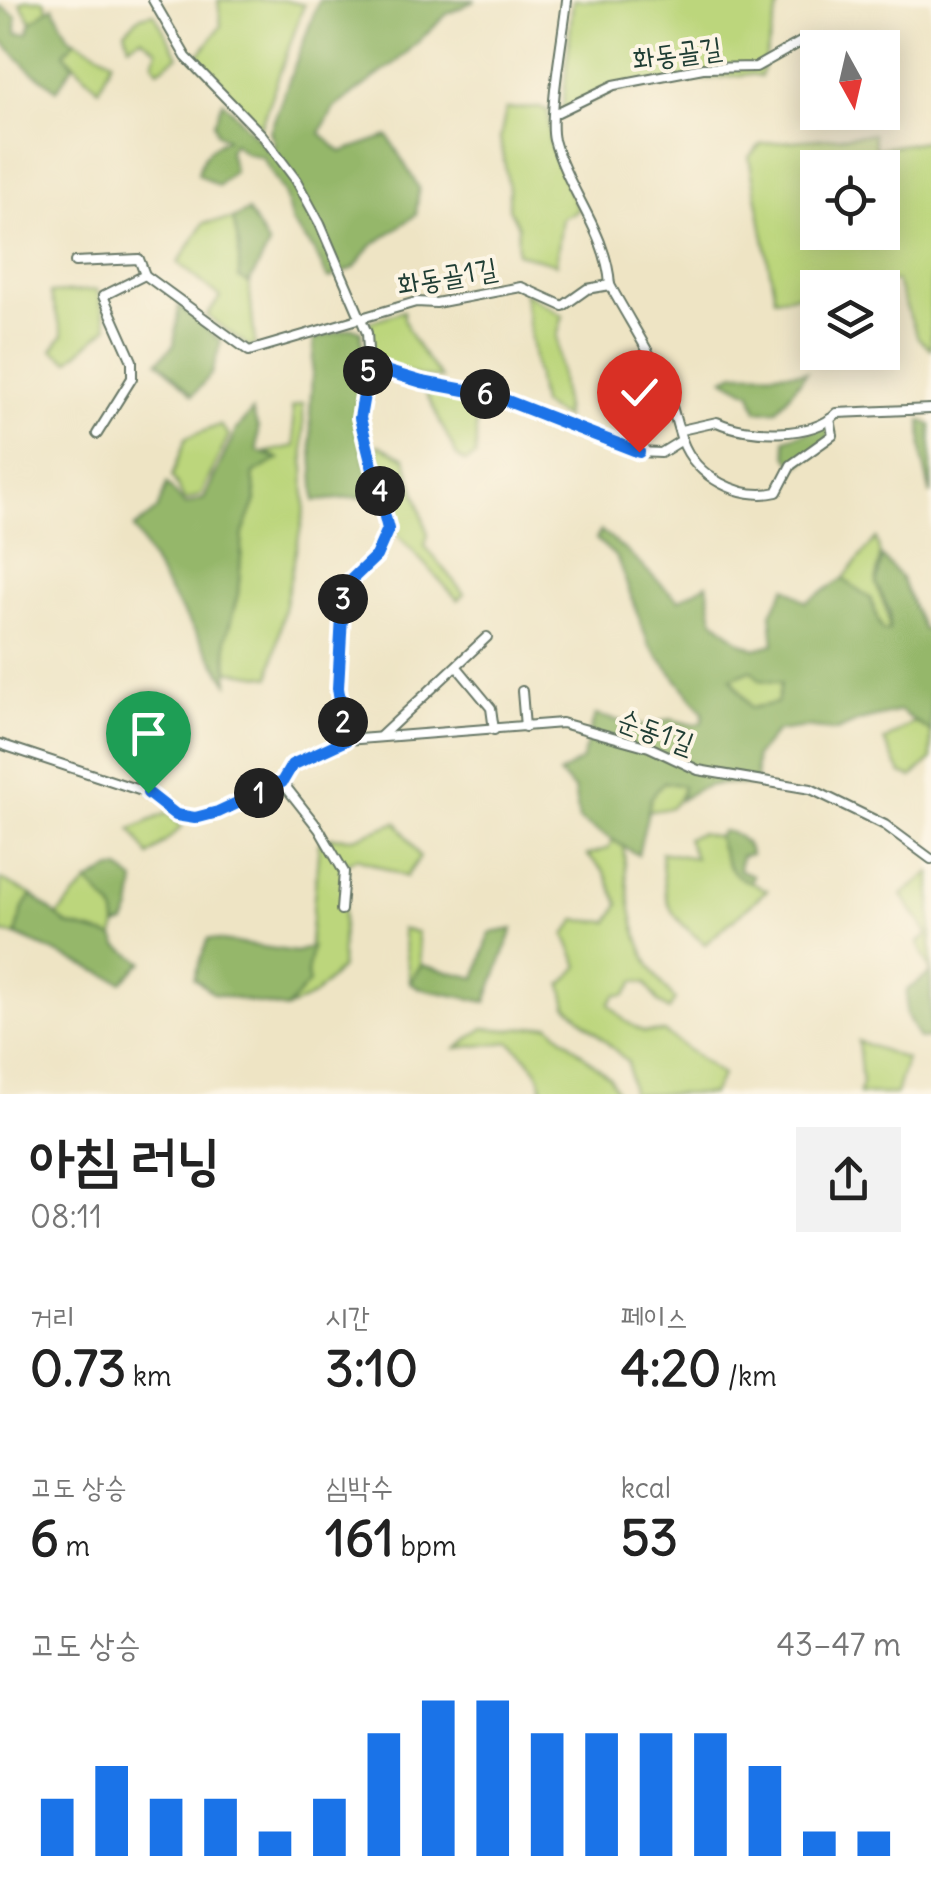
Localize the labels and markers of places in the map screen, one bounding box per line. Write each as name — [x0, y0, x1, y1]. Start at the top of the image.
pin: 5 — [343, 346, 393, 396]
pin — [597, 350, 682, 453]
pin: 6 — [460, 369, 510, 419]
pin: 4 — [355, 466, 405, 516]
pin: 3 — [318, 574, 368, 624]
pin — [106, 691, 191, 794]
pin: 2 — [318, 697, 368, 747]
pin: 1 — [234, 768, 284, 818]

